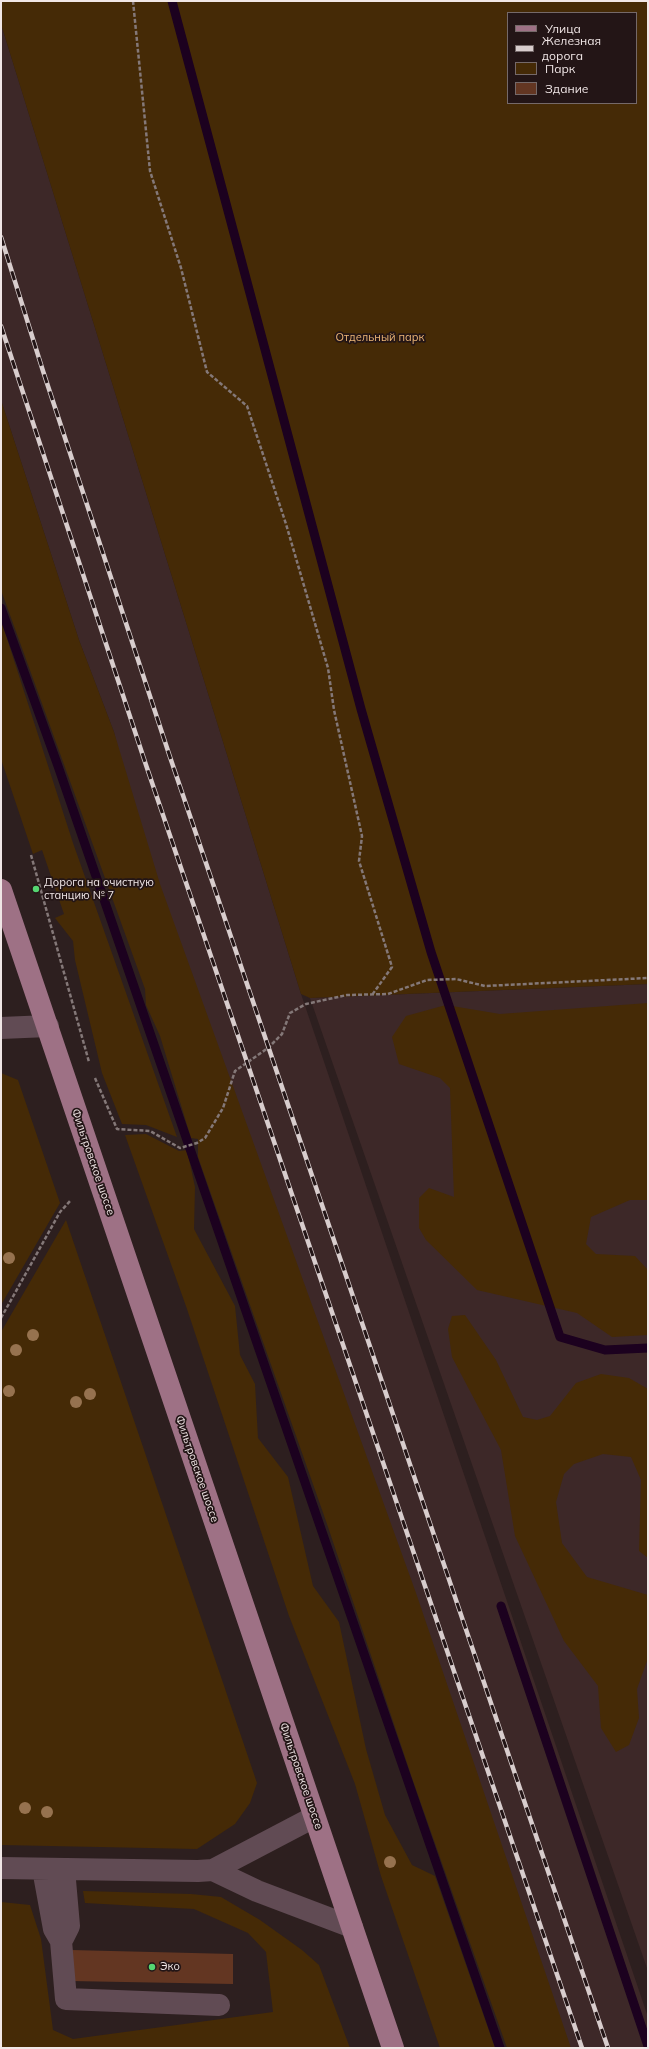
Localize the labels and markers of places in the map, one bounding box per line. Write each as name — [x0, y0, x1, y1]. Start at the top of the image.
place label: Дорога на очистную станцию № 7 — [44, 876, 154, 902]
marker: Дорога на очистную станцию № 7 — [31, 884, 41, 894]
place label: Эко — [160, 1960, 180, 1974]
marker: Эко — [147, 1962, 157, 1972]

